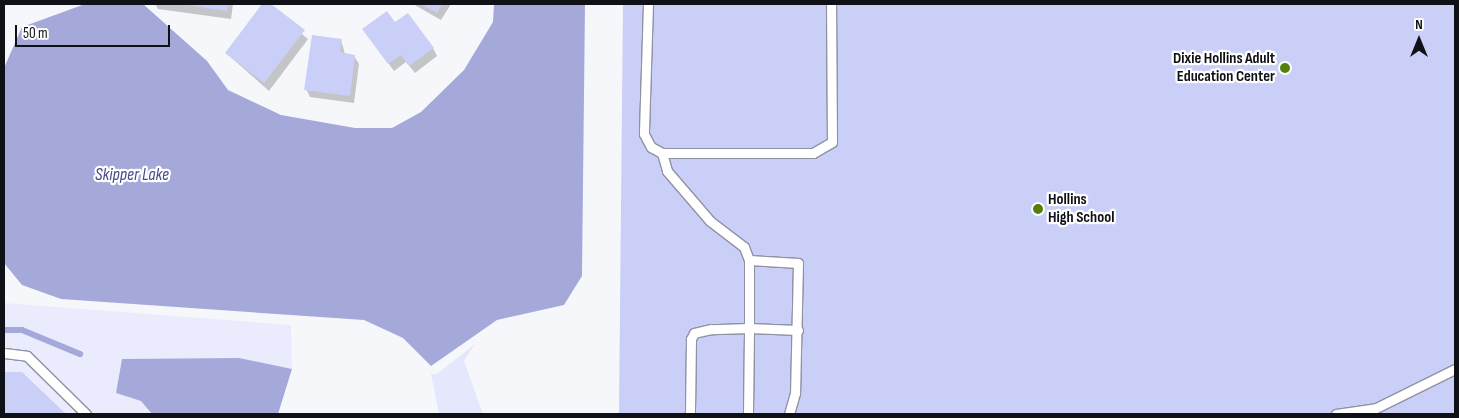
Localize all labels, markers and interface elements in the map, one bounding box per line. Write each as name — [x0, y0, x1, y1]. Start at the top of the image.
scale bar — [18, 15, 172, 47]
north arrow — [1394, 15, 1444, 65]
text: N — [1415, 16, 1423, 33]
text: 50 m — [23, 24, 48, 43]
place label: Dixie Hollins Adult Education Center — [1173, 49, 1275, 87]
marker: Dixie Hollins Adult Education Center — [1279, 62, 1291, 74]
water label: Skipper Lake — [95, 164, 169, 186]
place label: Hollins High School — [1048, 190, 1114, 228]
marker: Hollins High School — [1032, 203, 1044, 215]

